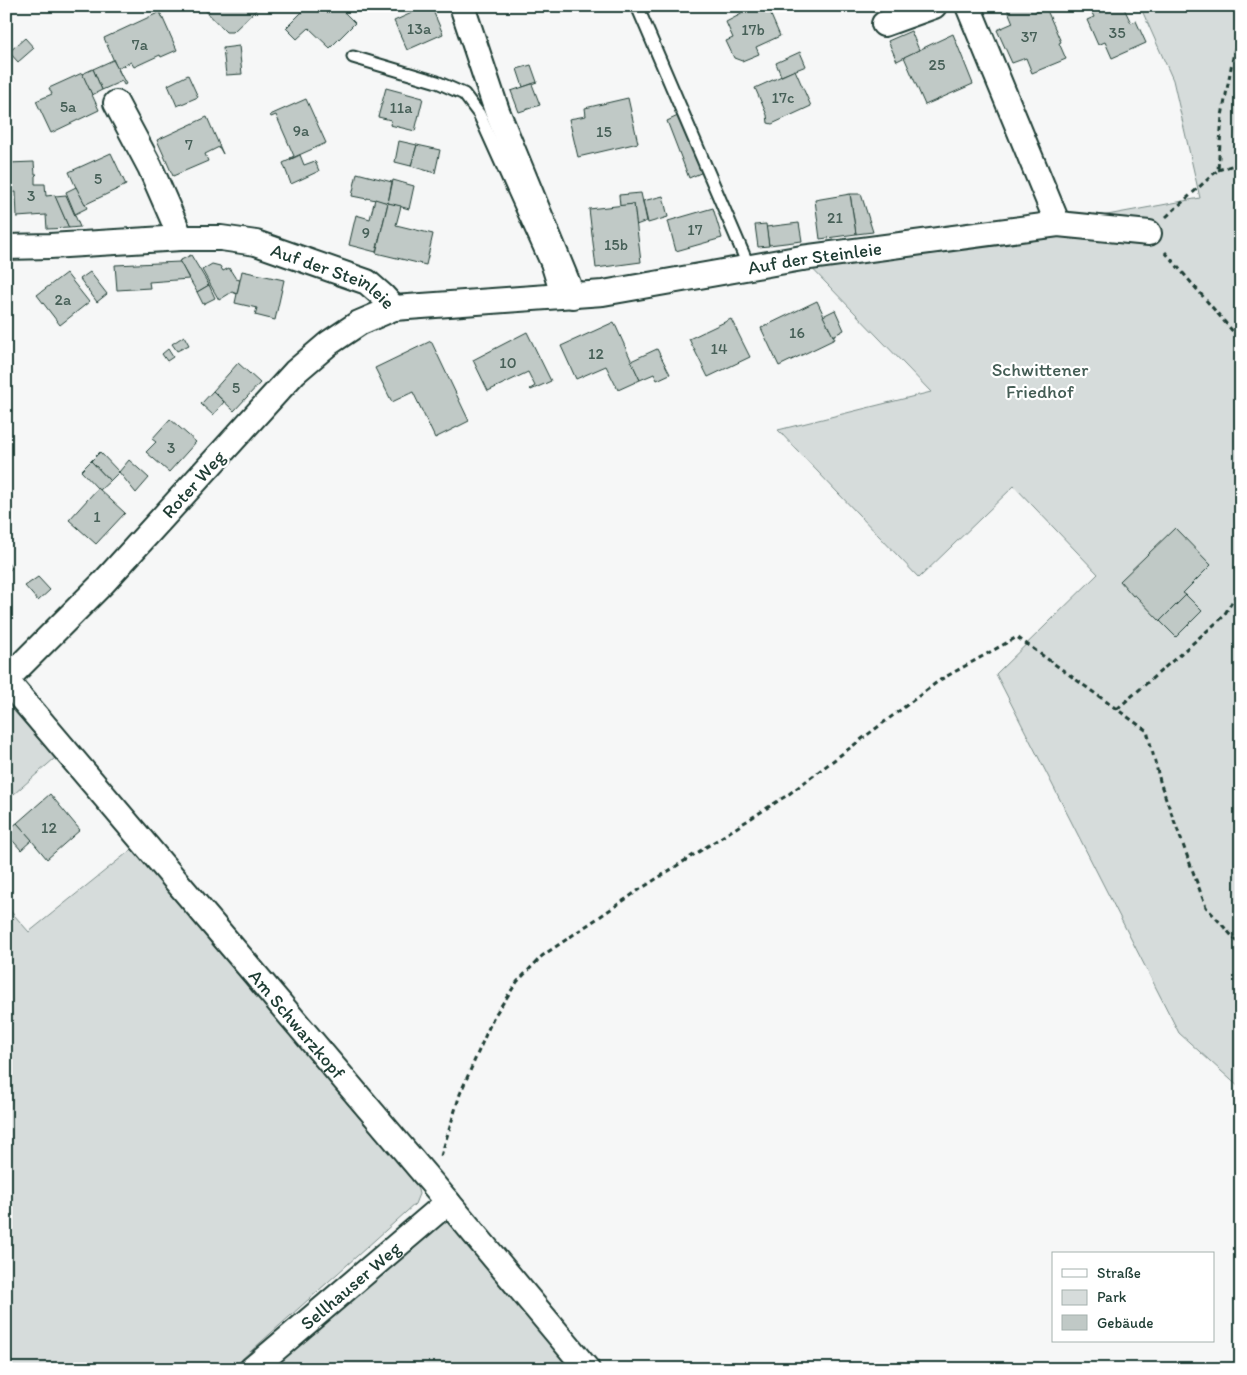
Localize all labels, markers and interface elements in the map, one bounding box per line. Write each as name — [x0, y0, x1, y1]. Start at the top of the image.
house number: 13a — [407, 19, 432, 38]
house number: 17b — [741, 20, 765, 39]
house number: 35 — [1108, 23, 1126, 42]
house number: 37 — [1021, 27, 1037, 46]
house number: 7a — [132, 35, 149, 54]
house number: 25 — [929, 55, 945, 74]
house number: 17c — [772, 88, 794, 107]
house number: 5a — [60, 97, 77, 116]
house number: 11a — [389, 98, 413, 117]
house number: 9a — [293, 121, 310, 140]
house number: 15 — [596, 122, 612, 141]
house number: 7 — [185, 135, 193, 154]
house number: 5 — [94, 169, 102, 188]
house number: 3 — [27, 186, 36, 205]
house number: 21 — [827, 208, 843, 227]
house number: 17 — [687, 220, 703, 239]
house number: 9 — [362, 223, 370, 242]
house number: 15b — [604, 235, 628, 254]
street label: Auf der Steinleie — [746, 237, 883, 279]
street label: Auf der Steinleie — [268, 238, 400, 314]
house number: 2a — [55, 290, 72, 309]
house number: 16 — [789, 323, 805, 342]
house number: 14 — [710, 339, 728, 358]
house number: 12 — [588, 344, 605, 363]
house number: 10 — [499, 353, 517, 372]
park label: Schwittener Friedhof — [992, 358, 1089, 403]
house number: 5 — [232, 378, 240, 397]
house number: 3 — [167, 438, 176, 457]
street label: Roter Weg — [157, 445, 230, 523]
house number: 1 — [93, 507, 101, 526]
house number: 12 — [41, 818, 58, 837]
street label: Am Schwarzkopf — [244, 965, 350, 1084]
street label: Sellhauser Weg — [296, 1236, 406, 1335]
legend — [1052, 1252, 1214, 1342]
text: Straße — [1097, 1264, 1141, 1282]
text: Park — [1097, 1288, 1127, 1306]
text: Gebäude — [1097, 1314, 1154, 1332]

